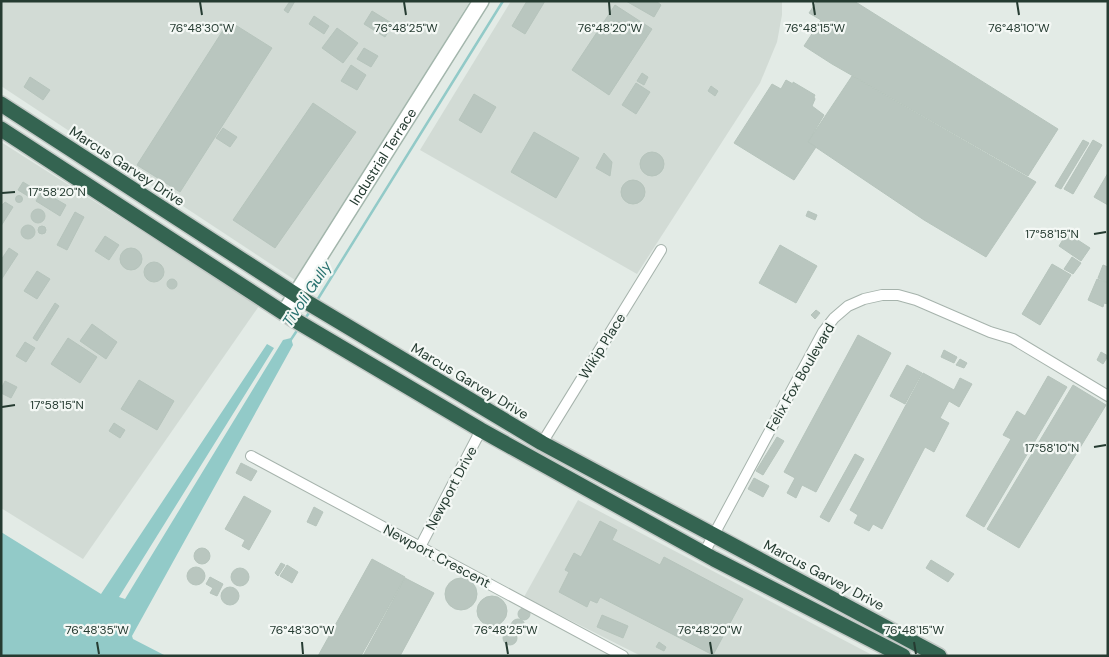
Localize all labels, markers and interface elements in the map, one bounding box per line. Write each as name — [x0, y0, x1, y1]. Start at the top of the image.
text: 76°48'30"W — [170, 20, 235, 36]
text: 76°48'25"W — [374, 20, 438, 36]
text: 76°48'20"W — [578, 20, 643, 36]
text: 76°48'15"W — [785, 20, 845, 36]
text: 76°48'10"W — [988, 20, 1050, 36]
street label: Industrial Terrace — [345, 104, 420, 209]
street label: Marcus Garvey Drive — [66, 122, 188, 210]
text: 17°58'20"N — [28, 184, 86, 200]
text: 17°58'15"N — [1025, 226, 1079, 242]
water label: Tivoli Gully — [278, 257, 337, 331]
street label: Wikip Place — [575, 310, 629, 382]
street label: Felix Fox Boulevard — [762, 320, 838, 434]
street label: Marcus Garvey Drive — [408, 339, 532, 423]
text: 17°58'15"N — [30, 397, 84, 413]
text: 17°58'10"N — [1025, 440, 1079, 456]
street label: Newport Drive — [421, 443, 481, 533]
street label: Newport Crescent — [380, 520, 494, 592]
street label: Marcus Garvey Drive — [761, 536, 887, 614]
text: 76°48'35"W — [65, 622, 129, 638]
text: 76°48'30"W — [270, 622, 335, 638]
text: 76°48'25"W — [474, 622, 538, 638]
text: 76°48'20"W — [678, 622, 743, 638]
text: 76°48'15"W — [884, 622, 944, 638]

